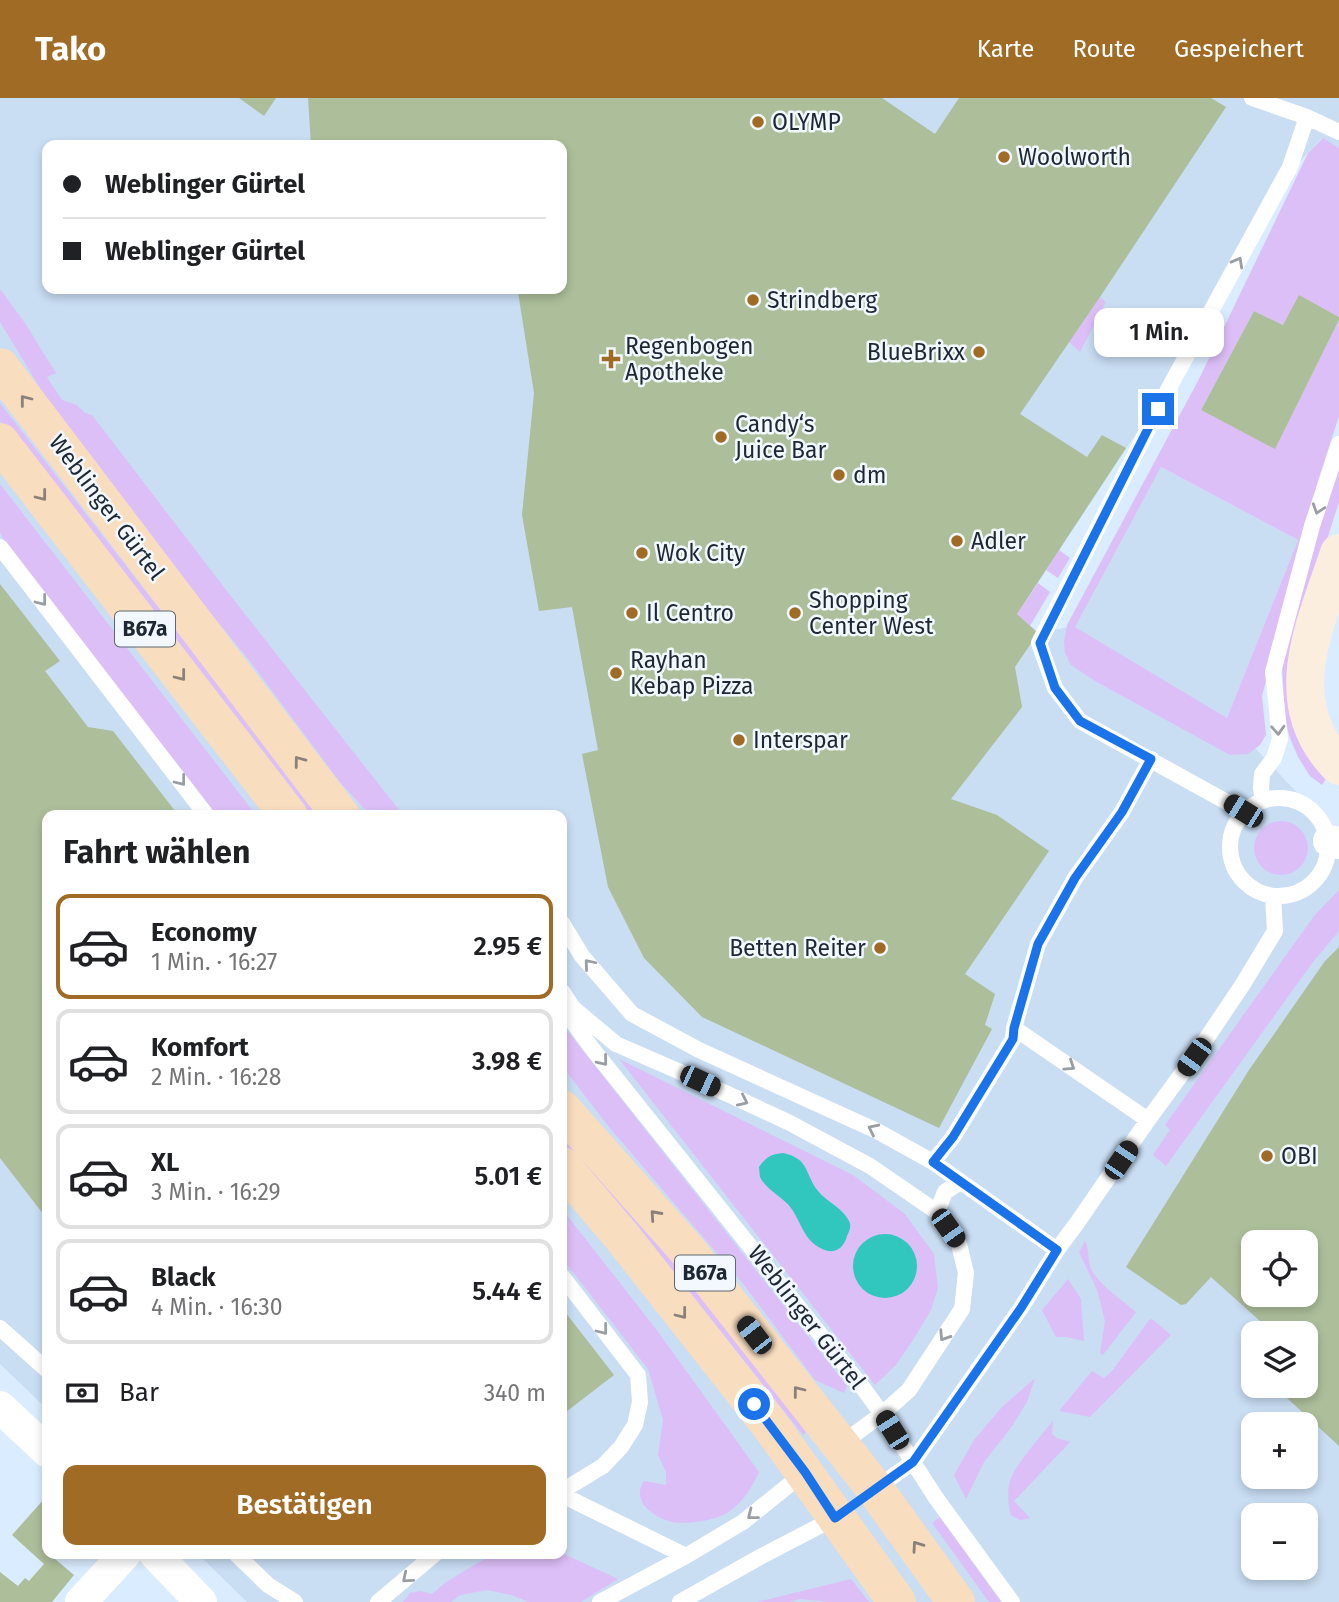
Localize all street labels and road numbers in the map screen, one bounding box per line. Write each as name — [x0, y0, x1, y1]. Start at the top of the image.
street label: Weblinger Gürtel — [43, 429, 171, 585]
road number: B67a — [115, 612, 175, 646]
street label: Weblinger Gürtel — [742, 1240, 872, 1395]
road number: B67a — [675, 1256, 735, 1290]

